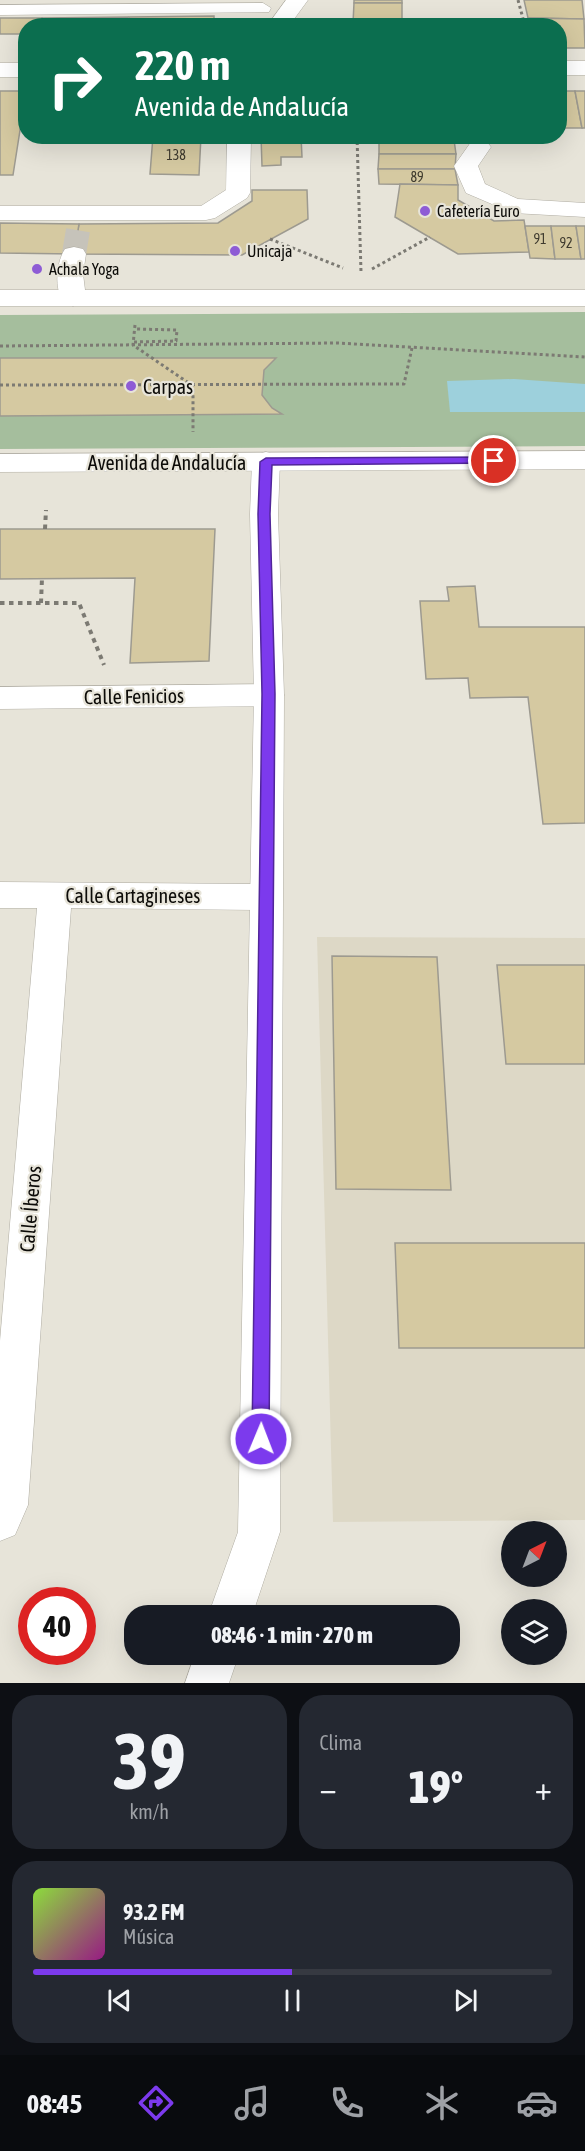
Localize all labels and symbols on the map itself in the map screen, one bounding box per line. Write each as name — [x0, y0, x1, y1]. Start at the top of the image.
house number: 138 — [166, 147, 186, 163]
house number: 89 — [410, 169, 424, 185]
place label: Cafetería Euro — [437, 202, 520, 220]
marker: Cafetería Euro — [418, 204, 432, 218]
house number: 91 — [533, 231, 547, 247]
house number: 92 — [559, 235, 573, 251]
place label: Unicaja — [247, 242, 292, 261]
marker: Unicaja — [228, 244, 242, 258]
place label: Achala Yoga — [49, 260, 120, 279]
marker: Achala Yoga — [30, 262, 44, 276]
place label: Carpas — [143, 375, 193, 398]
marker: Carpas — [124, 379, 138, 393]
pin — [468, 435, 519, 486]
street label: Avenida de Andalucía — [88, 451, 246, 474]
street label: Calle Fenicios — [84, 684, 184, 708]
street label: Calle Cartagineses — [66, 884, 200, 907]
street label: Calle Íberos — [15, 1165, 45, 1253]
position arrow — [229, 1407, 293, 1471]
north arrow — [501, 1521, 567, 1587]
speed limit sign: 40 — [18, 1587, 96, 1665]

